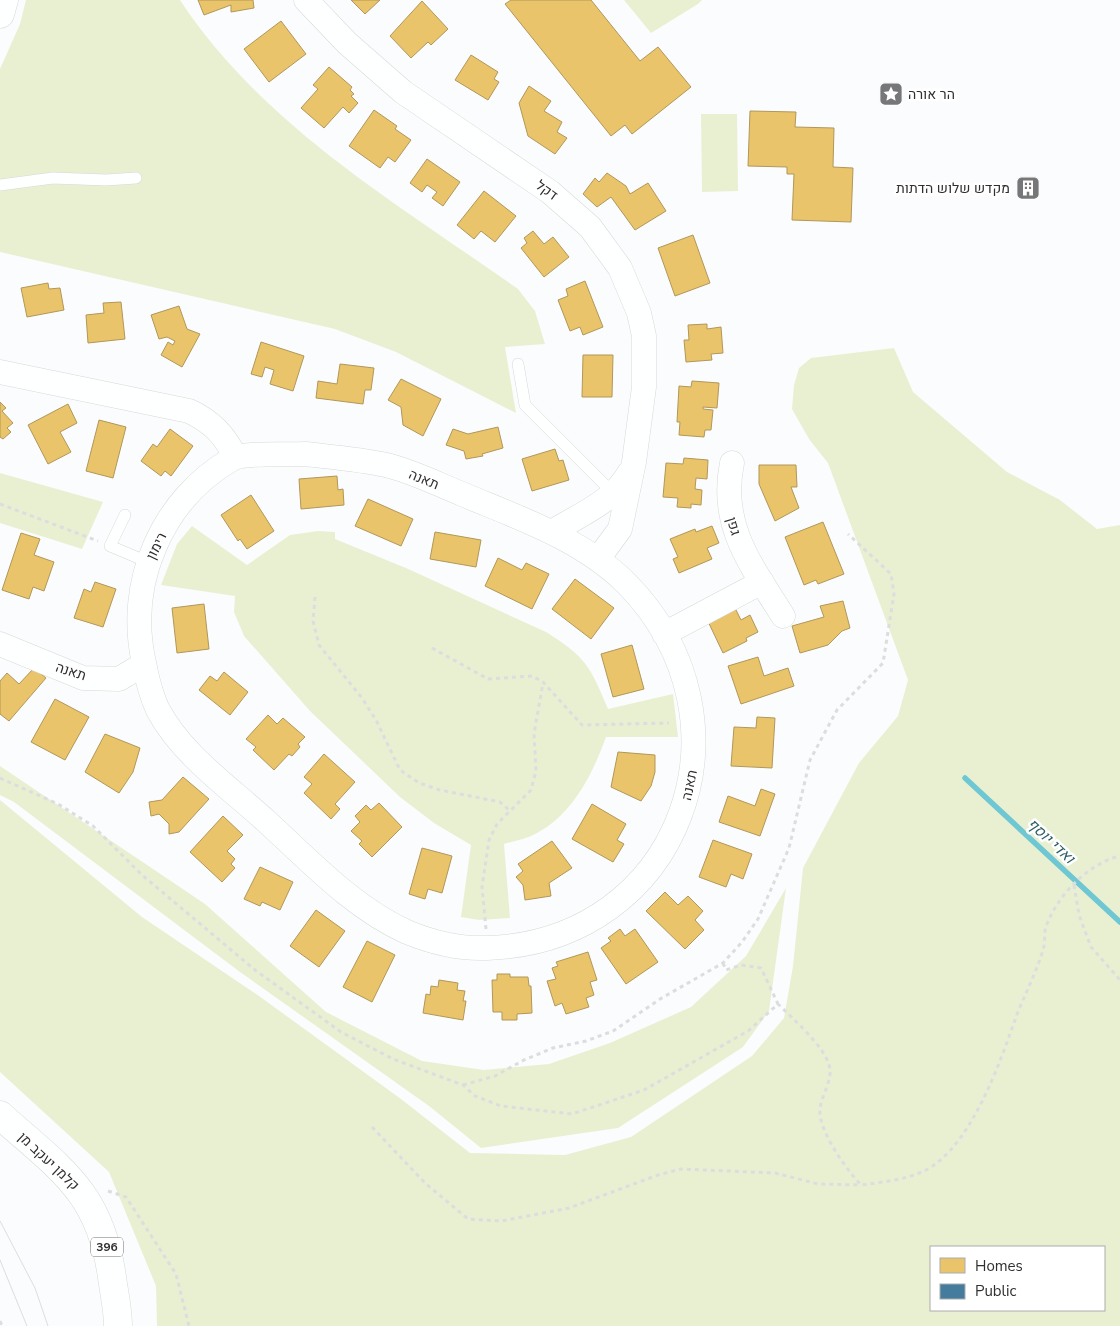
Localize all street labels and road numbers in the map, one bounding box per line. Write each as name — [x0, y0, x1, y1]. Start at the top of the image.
street label: דקל — [532, 176, 562, 205]
street label: תאנה — [406, 465, 442, 494]
street label: גפן — [722, 515, 745, 538]
street label: רימון — [142, 529, 171, 563]
street label: תאנה — [53, 658, 89, 685]
street label: תאנה — [677, 768, 702, 802]
street label: קלמן יעקב מן — [14, 1128, 83, 1195]
road number: 396 — [91, 1238, 123, 1256]

